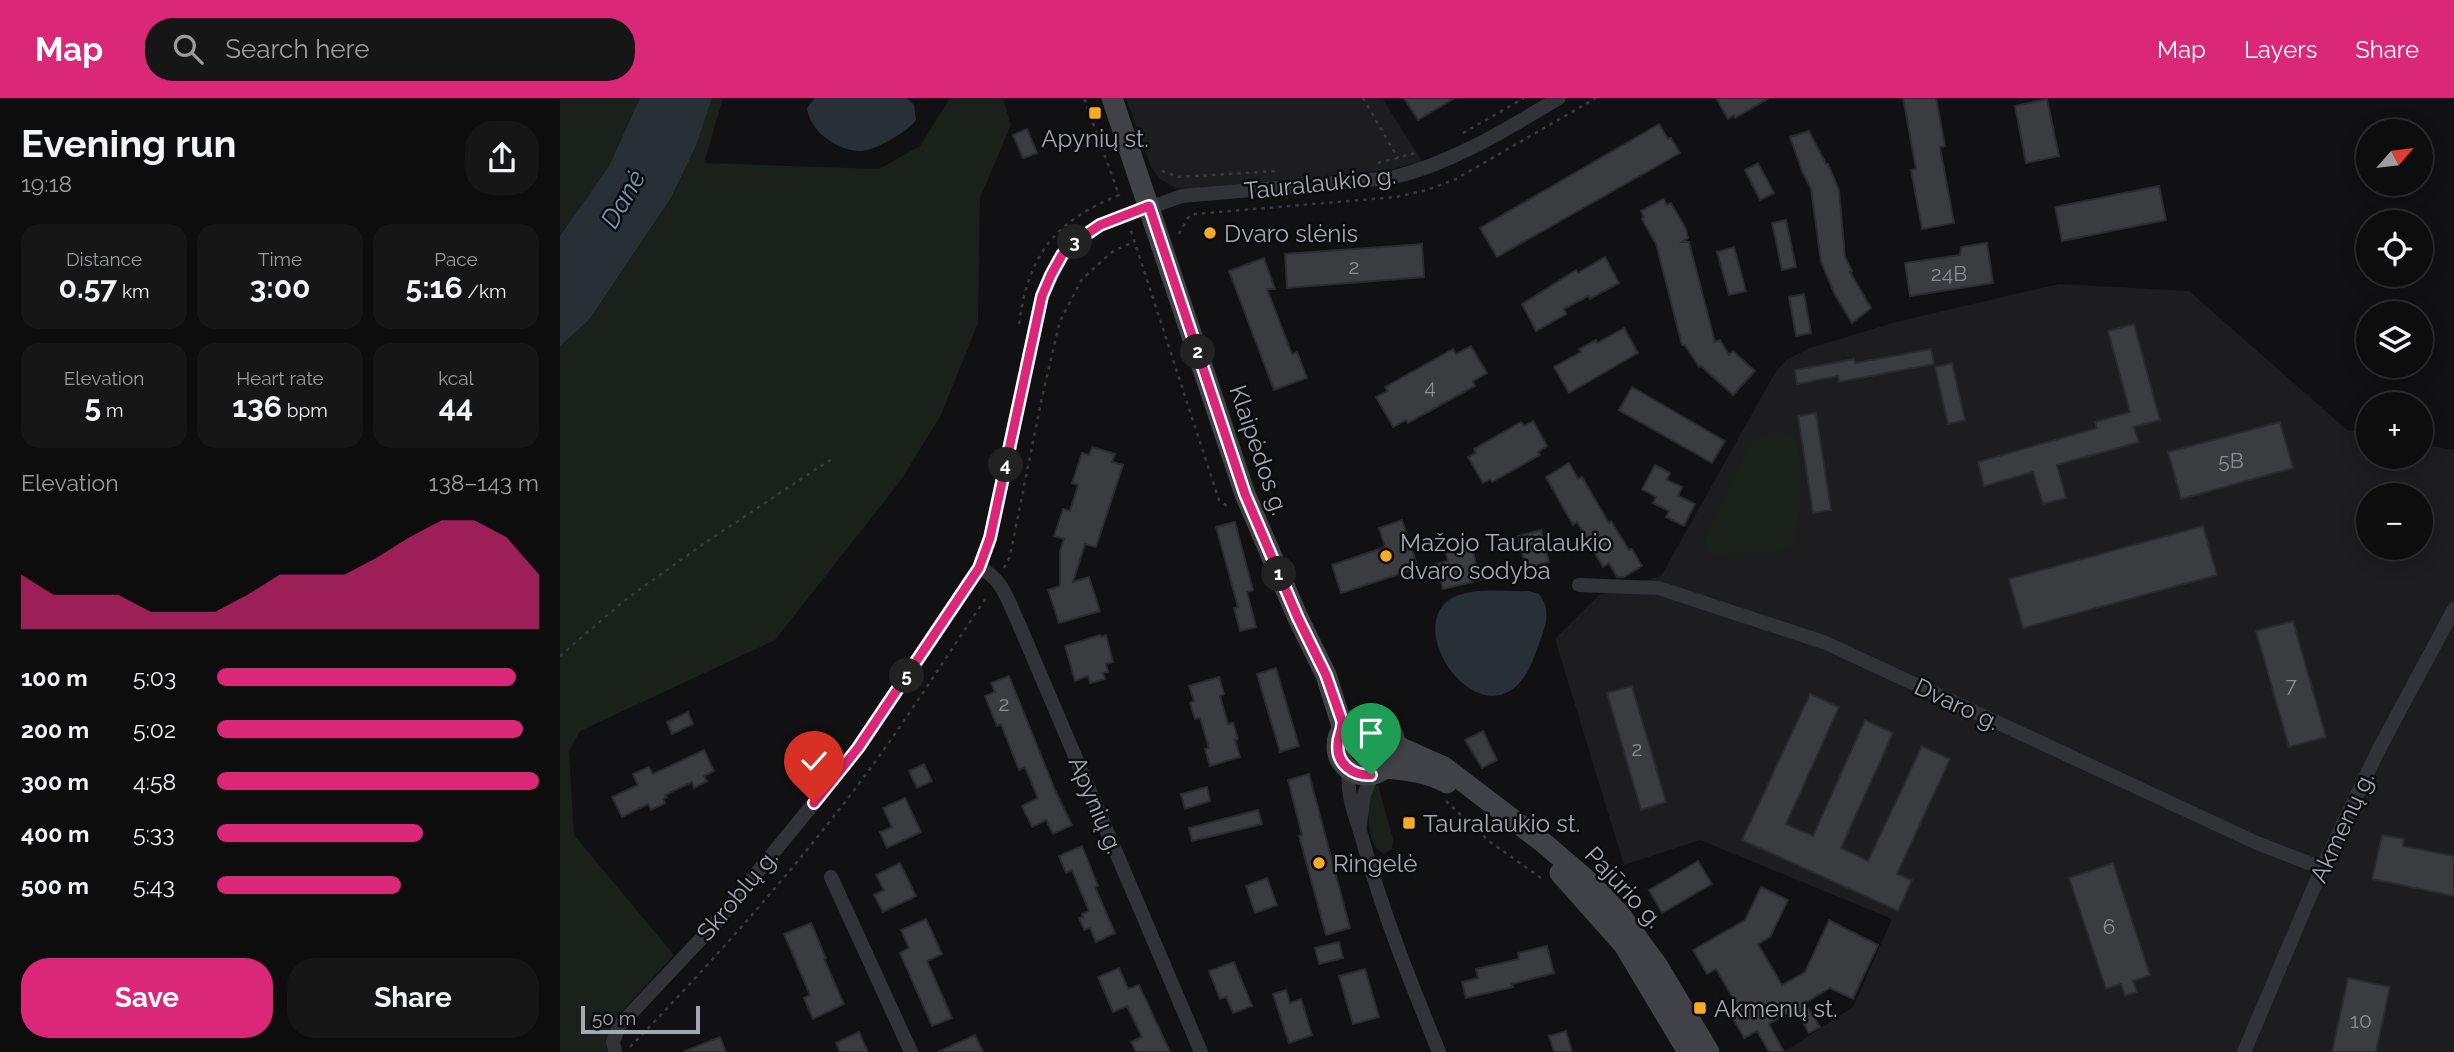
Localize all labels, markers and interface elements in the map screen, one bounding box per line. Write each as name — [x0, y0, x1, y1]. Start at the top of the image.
search box — [145, 18, 635, 81]
text: Map — [35, 30, 103, 69]
icon: search — [169, 30, 207, 68]
text: Search here — [225, 34, 370, 64]
text: Map — [2157, 35, 2206, 64]
text: Layers — [2244, 35, 2317, 64]
text: Share — [2355, 35, 2419, 64]
marker: Apynių st. — [1087, 105, 1103, 121]
north arrow — [2356, 119, 2432, 196]
map controls — [2356, 119, 2433, 560]
text: Evening run — [21, 121, 236, 166]
button: share — [465, 121, 539, 195]
place label: Apynių st. — [1041, 124, 1149, 153]
street label: Tauralaukio g. — [1243, 161, 1397, 205]
water label: Danė — [595, 165, 652, 233]
text: 19:18 — [21, 170, 72, 197]
button: locate — [2356, 210, 2433, 287]
place label: Dvaro slėnis — [1224, 219, 1358, 248]
pin: 3 — [1058, 225, 1092, 260]
marker: Dvaro slėnis — [1202, 225, 1218, 241]
text: 3 — [1069, 230, 1080, 252]
text: Distance — [66, 248, 142, 270]
text: Time — [258, 248, 302, 270]
text: Pace — [434, 248, 478, 270]
house number: 2 — [1349, 254, 1359, 279]
house number: 24B — [1931, 261, 1967, 286]
text: 0.57 — [58, 270, 117, 305]
text: 3:00 — [250, 270, 311, 305]
text: 5:16 — [406, 270, 463, 305]
text: km — [117, 280, 150, 302]
text: /km — [463, 280, 506, 302]
button: layers — [2356, 301, 2433, 378]
pin: 2 — [1180, 334, 1216, 370]
text: 2 — [1192, 340, 1203, 362]
text: Elevation — [64, 367, 144, 389]
text: Heart rate — [236, 367, 324, 389]
text: kcal — [438, 367, 474, 389]
house number: 4 — [1424, 374, 1436, 399]
street label: Klaipėdos g. — [1223, 381, 1295, 519]
text: 5 — [85, 389, 101, 424]
text: 136 — [232, 389, 282, 424]
text: 44 — [439, 389, 473, 424]
button: + — [2356, 392, 2433, 469]
text: m — [101, 399, 123, 421]
text: bpm — [282, 399, 328, 421]
pin: 4 — [988, 448, 1024, 482]
house number: 5B — [2218, 448, 2244, 473]
text: 4 — [1000, 453, 1011, 475]
text: Elevation — [21, 469, 119, 496]
text: 138–143 m — [429, 469, 539, 496]
button: − — [2356, 483, 2433, 560]
place label: Mažojo Tauralaukio dvaro sodyba — [1400, 528, 1612, 585]
marker: Mažojo Tauralaukio dvaro sodyba — [1378, 548, 1394, 564]
pin: 1 — [1262, 556, 1296, 592]
text: 1 — [1274, 562, 1283, 584]
pin: 5 — [890, 658, 924, 694]
text: 100 m — [21, 664, 88, 691]
text: 5:03 — [133, 664, 176, 691]
text: 5 — [901, 664, 912, 686]
street label: Dvaro g. — [1910, 672, 2004, 736]
house number: 7 — [2285, 672, 2297, 697]
house number: 2 — [999, 691, 1009, 716]
pin — [1341, 703, 1401, 775]
icon: arrive — [1352, 714, 1390, 752]
text: 200 m — [21, 716, 89, 743]
text: 5:02 — [133, 716, 176, 743]
pin — [784, 731, 844, 803]
house number: 2 — [1632, 736, 1642, 761]
icon: check — [795, 742, 833, 780]
street label: Apynių g. — [1063, 752, 1129, 858]
street label: Akmenų g. — [2304, 767, 2380, 887]
text: 300 m — [21, 768, 89, 795]
text: 4:58 — [133, 768, 176, 795]
place label: Tauralaukio st. — [1423, 809, 1580, 838]
marker: Tauralaukio st. — [1401, 815, 1417, 831]
text: 400 m — [21, 820, 89, 847]
text: 5:33 — [133, 820, 174, 847]
street label: Pajūrio g. — [1579, 840, 1669, 934]
street label: Skroblų g. — [690, 843, 784, 947]
place label: Ringelė — [1333, 849, 1417, 878]
marker: Ringelė — [1311, 855, 1327, 871]
text: 500 m — [21, 872, 89, 899]
text: 5:43 — [133, 872, 175, 899]
house number: 6 — [2103, 914, 2115, 939]
button: Save — [21, 958, 273, 1038]
button: Share — [287, 958, 539, 1038]
place label: Akmenų st. — [1714, 994, 1838, 1023]
marker: Akmenų st. — [1692, 1000, 1708, 1016]
scale bar — [581, 1003, 700, 1035]
text: 50 m — [592, 1007, 636, 1029]
house number: 10 — [2350, 1008, 2372, 1033]

